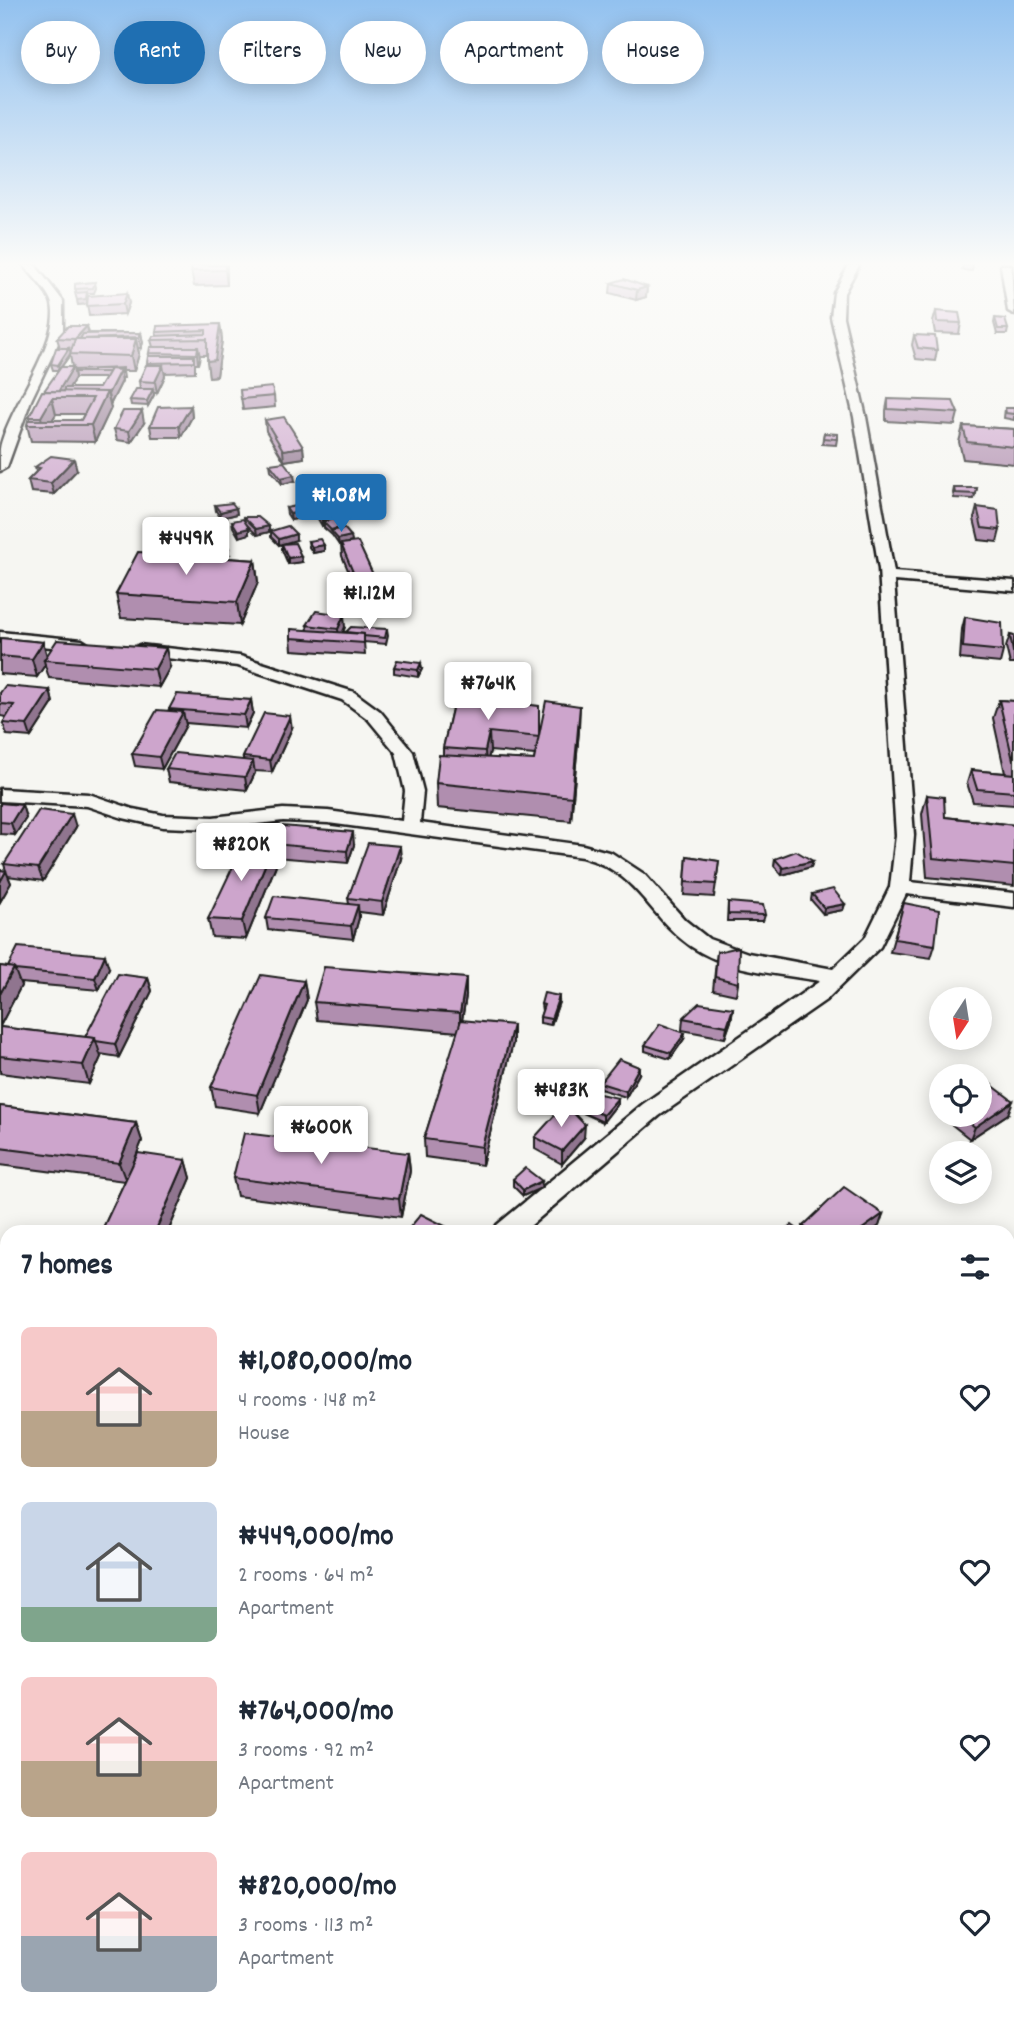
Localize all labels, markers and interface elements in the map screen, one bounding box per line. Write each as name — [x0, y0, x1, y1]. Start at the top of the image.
chip: Buy — [21, 21, 100, 84]
chip: Rent — [114, 21, 205, 84]
chip: Filters — [219, 21, 326, 84]
chip: New — [340, 21, 426, 84]
chip: Apartment — [440, 21, 588, 84]
chip: House — [602, 21, 704, 84]
pin: ₦1.08M — [284, 475, 398, 534]
text: ₦1.08M — [311, 480, 371, 513]
pin: ₦449K — [137, 518, 235, 577]
text: ₦449K — [158, 523, 214, 556]
pin: ₦1.12M — [312, 572, 426, 632]
text: ₦1.12M — [343, 578, 395, 611]
pin: ₦764K — [439, 662, 537, 722]
text: ₦764K — [460, 668, 516, 701]
pin: ₦820K — [192, 824, 290, 883]
text: ₦820K — [212, 829, 270, 862]
north arrow — [929, 987, 992, 1050]
map controls — [929, 987, 992, 1204]
button: locate — [929, 1064, 992, 1127]
pin: ₦483K — [512, 1070, 610, 1129]
text: ₦483K — [534, 1075, 588, 1108]
pin: ₦600K — [272, 1106, 370, 1166]
text: ₦600K — [290, 1112, 352, 1145]
button: layers — [929, 1141, 992, 1204]
text: 7 homes — [21, 1246, 113, 1289]
icon: filters — [956, 1248, 994, 1286]
text: ₦1,080,000/mo — [238, 1342, 412, 1385]
icon: home — [77, 1355, 161, 1439]
icon: heart — [956, 1378, 994, 1416]
text: 4 rooms · 148 m² — [238, 1385, 376, 1418]
text: House — [238, 1418, 290, 1451]
text: ₦449,000/mo — [238, 1517, 394, 1560]
icon: home — [77, 1530, 161, 1614]
icon: heart — [956, 1553, 994, 1591]
text: 2 rooms · 64 m² — [238, 1560, 374, 1593]
text: Apartment — [238, 1593, 334, 1626]
text: ₦764,000/mo — [238, 1692, 394, 1735]
icon: home — [77, 1705, 161, 1789]
icon: heart — [956, 1728, 994, 1766]
text: 3 rooms · 92 m² — [238, 1735, 374, 1768]
text: Apartment — [238, 1768, 334, 1801]
text: ₦820,000/mo — [238, 1867, 397, 1910]
icon: home — [77, 1880, 161, 1964]
icon: heart — [956, 1903, 994, 1941]
text: 3 rooms · 113 m² — [238, 1910, 374, 1943]
text: Apartment — [238, 1943, 334, 1976]

